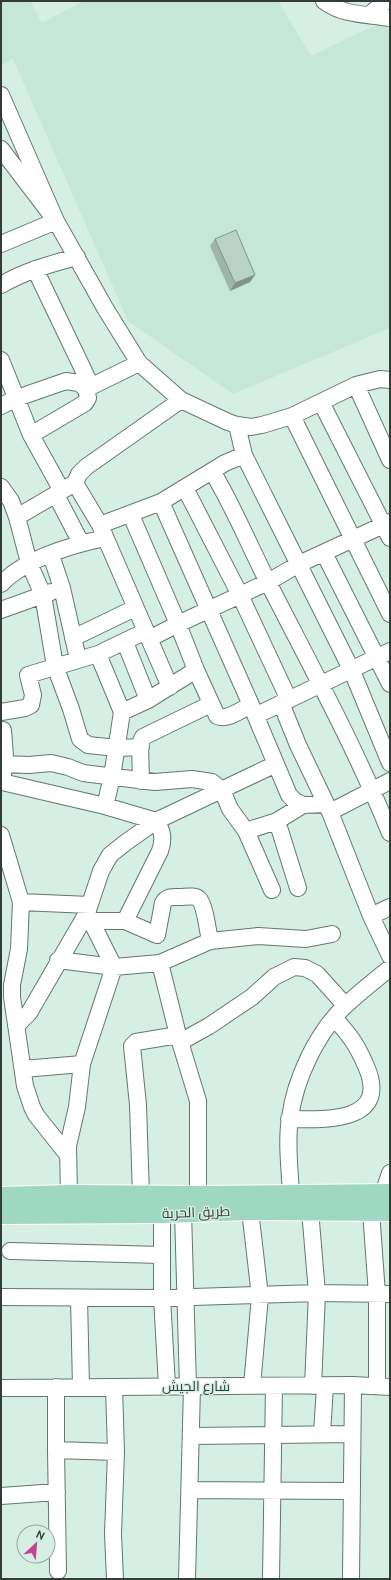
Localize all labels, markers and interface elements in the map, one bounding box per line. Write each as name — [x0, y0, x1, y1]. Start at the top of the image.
street label: طريق الحرية — [162, 1203, 230, 1222]
street label: شارع الجيش — [162, 1378, 230, 1395]
north arrow — [16, 1524, 56, 1564]
text: N — [34, 1528, 47, 1542]

